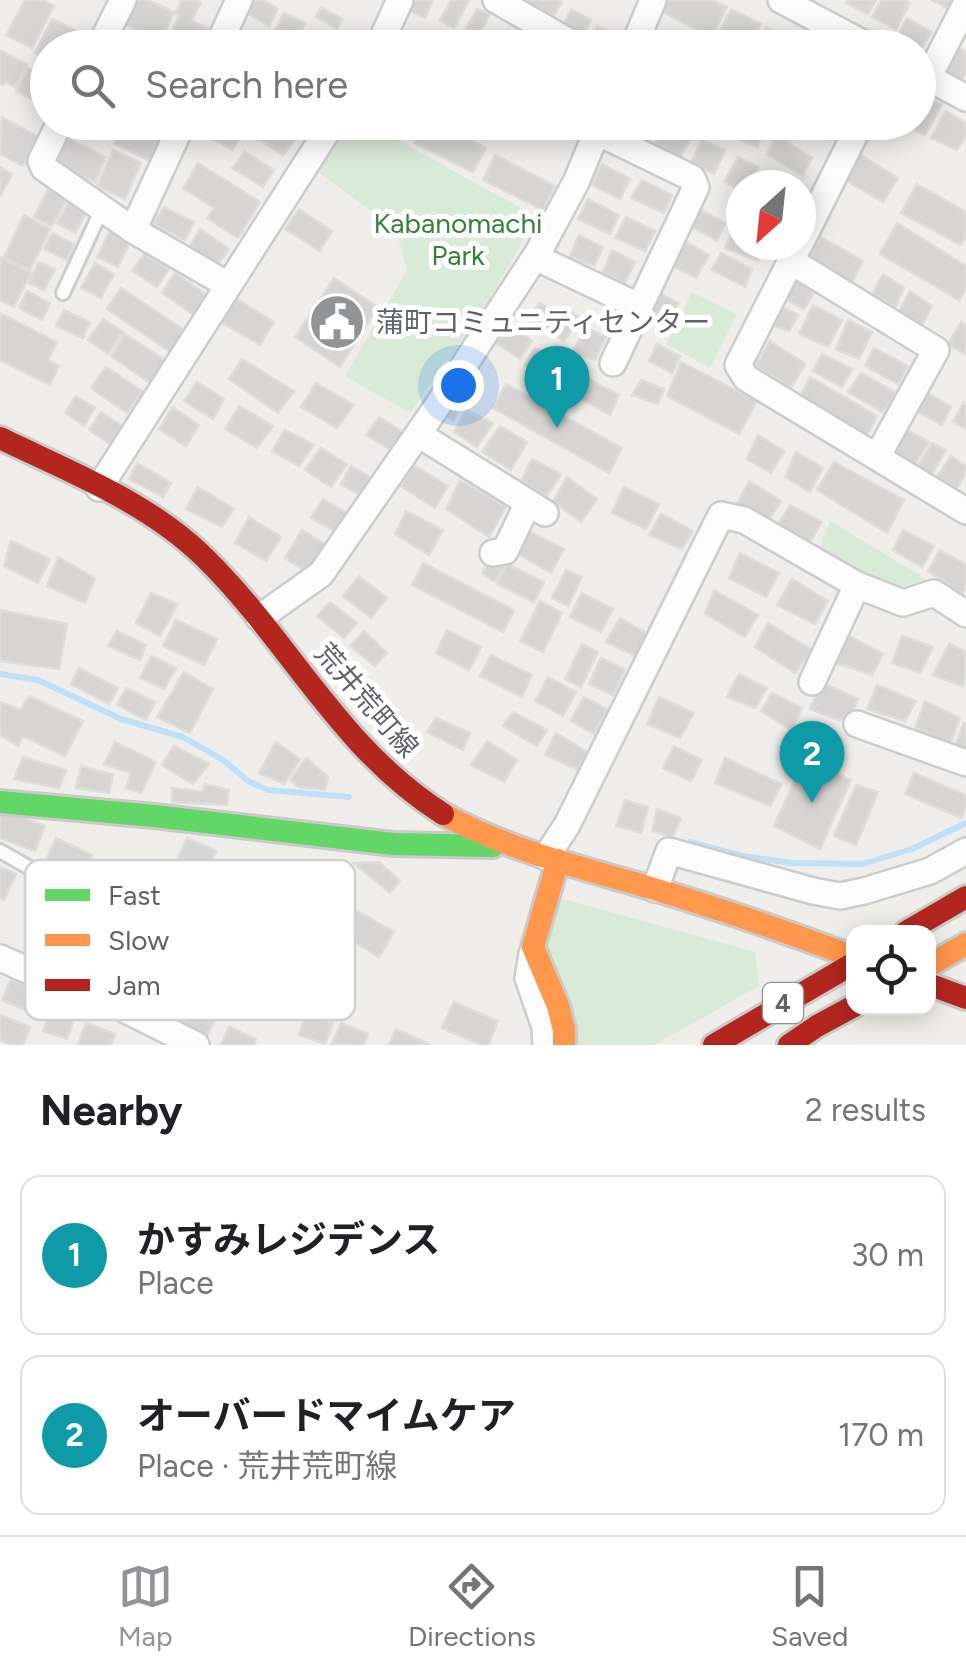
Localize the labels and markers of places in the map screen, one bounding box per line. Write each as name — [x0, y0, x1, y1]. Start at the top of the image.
public building icon: 蒲町コミュニティセンター — [307, 292, 367, 352]
place label: 蒲町コミュニティセンター — [376, 305, 710, 339]
pin: 1 — [524, 346, 590, 428]
pin: 2 — [780, 720, 844, 803]

